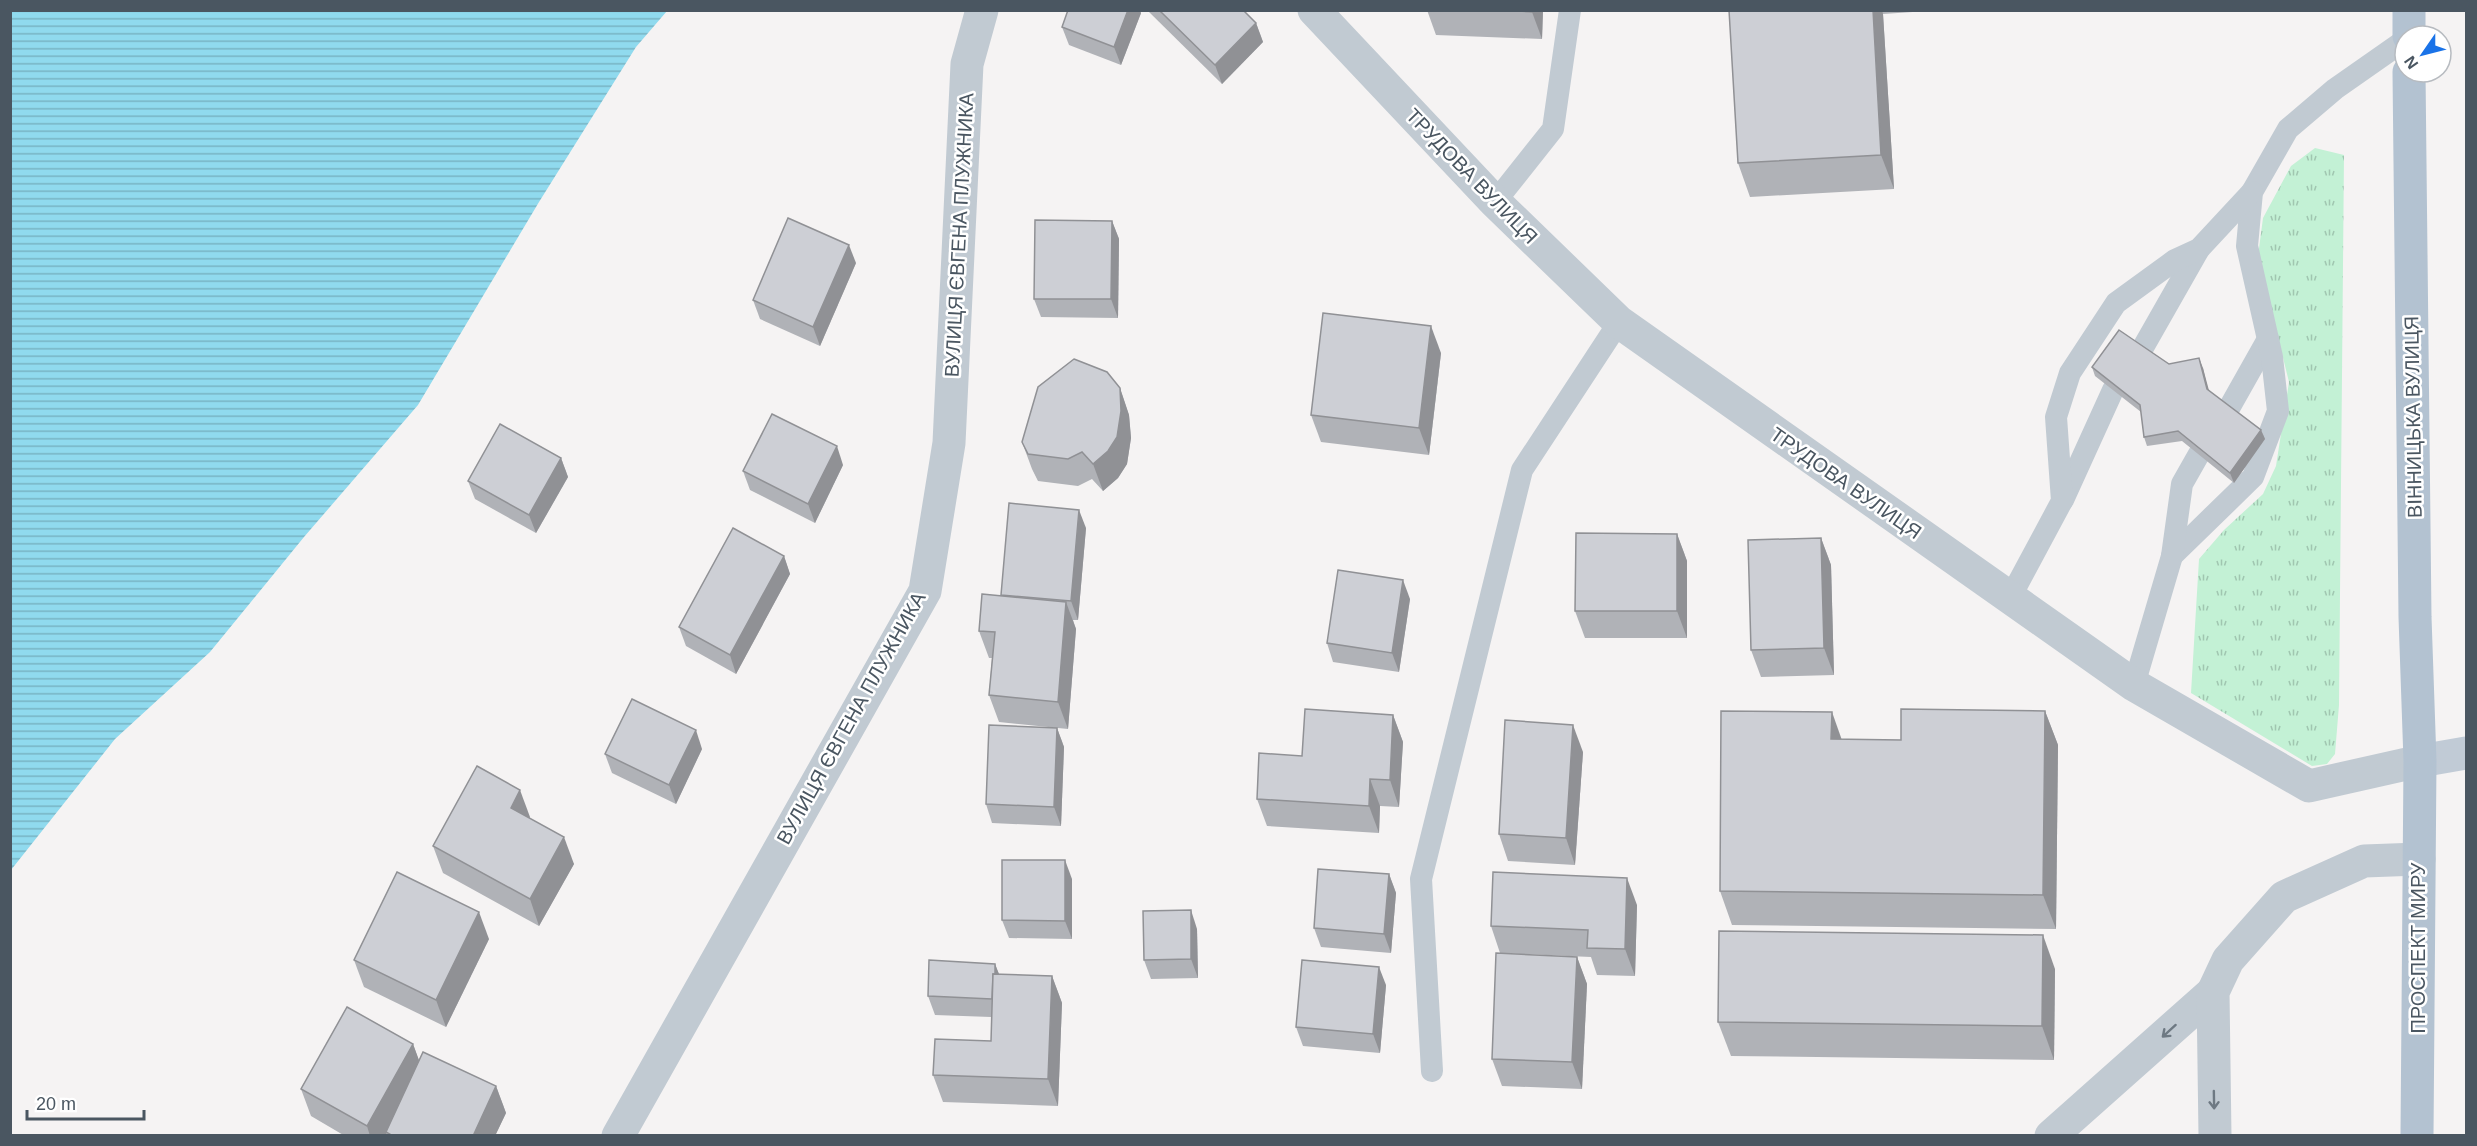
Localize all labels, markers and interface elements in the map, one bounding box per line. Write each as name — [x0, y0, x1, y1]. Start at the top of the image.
north arrow — [2393, 24, 2453, 84]
text: N — [2401, 53, 2421, 72]
street label: ВУЛИЦЯ ЄВГЕНА ПЛУЖНИКА — [941, 92, 977, 378]
street label: ТРУДОВА ВУЛИЦЯ — [1402, 104, 1542, 248]
street label: ВІННИЦЬКА ВУЛИЦЯ — [2400, 316, 2426, 518]
street label: ТРУДОВА ВУЛИЦЯ — [1766, 423, 1926, 543]
street label: ВУЛИЦЯ ЄВГЕНА ПЛУЖНИКА — [772, 588, 930, 848]
street label: ПРОСПЕКТ МИРУ — [2407, 862, 2429, 1034]
one-way arrow — [2162, 1024, 2177, 1038]
scale bar — [27, 1083, 144, 1121]
one-way arrow — [2208, 1089, 2220, 1109]
text: 20 m — [36, 1094, 76, 1114]

